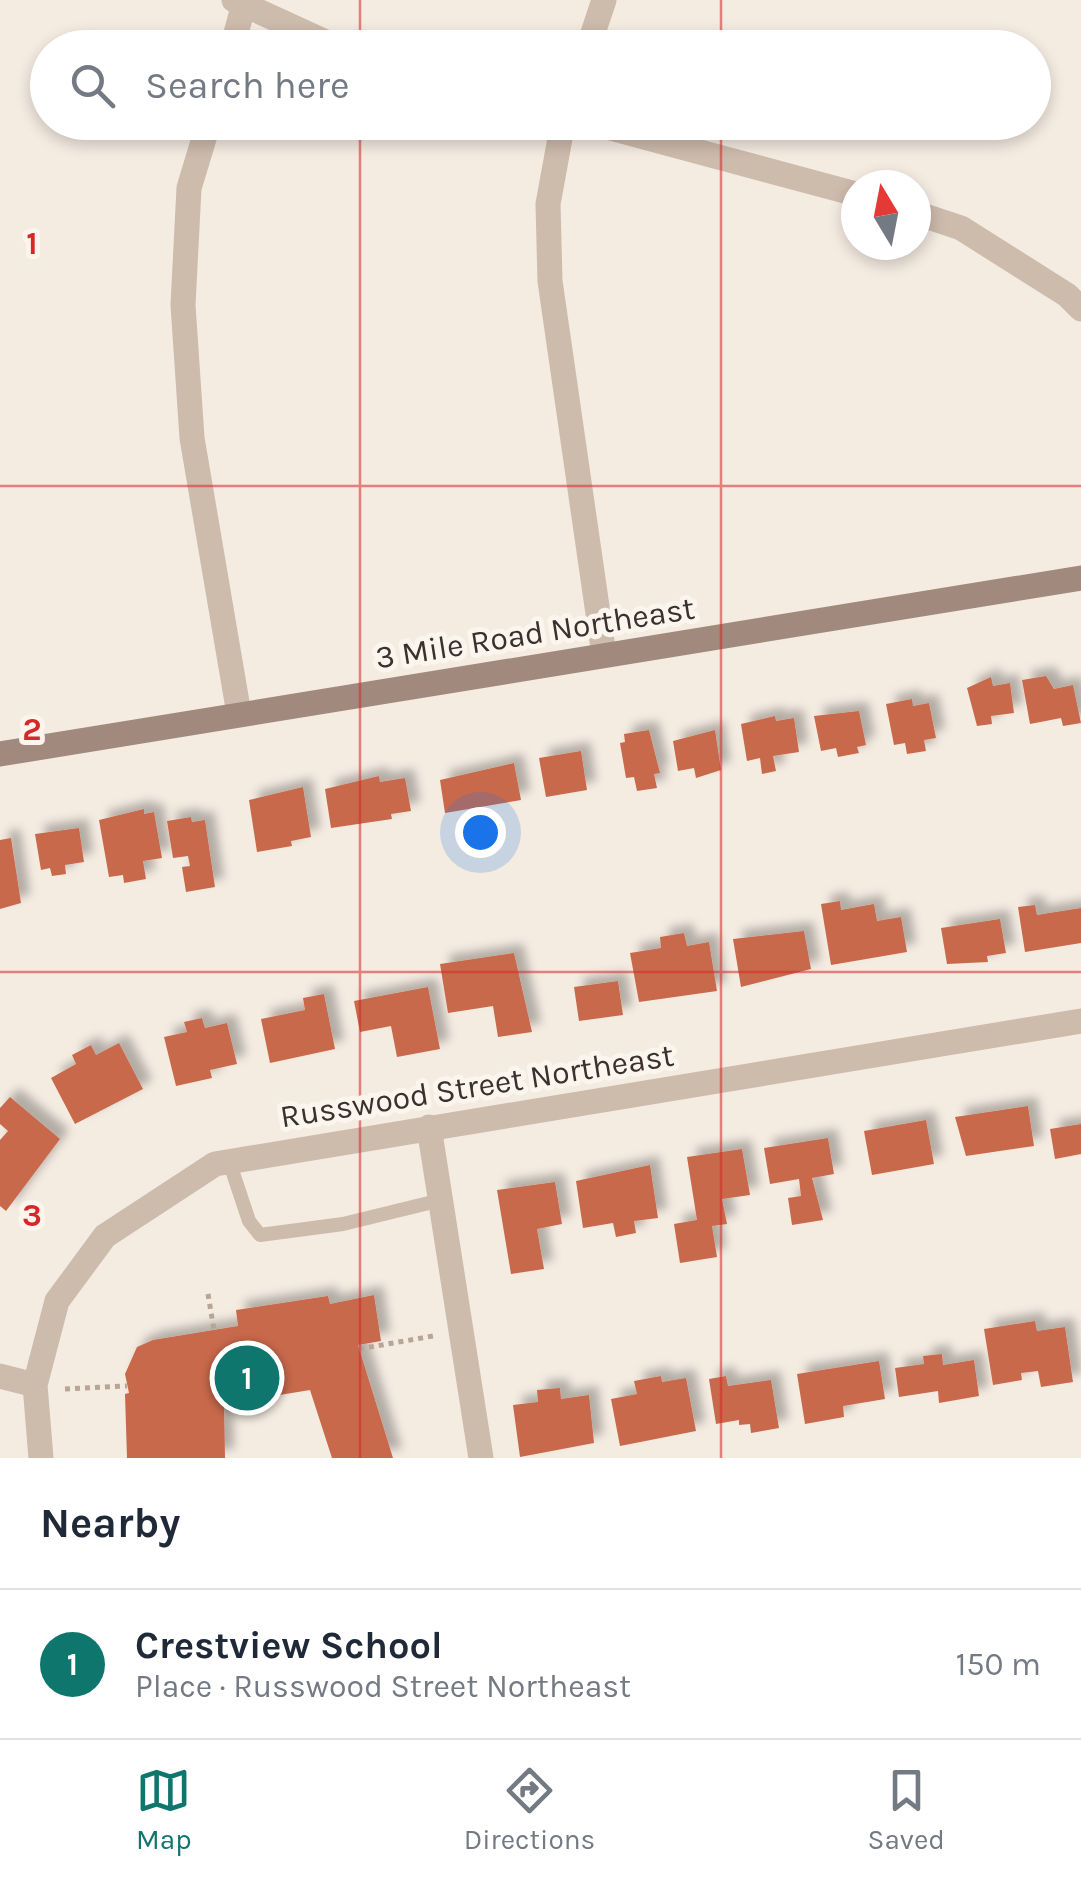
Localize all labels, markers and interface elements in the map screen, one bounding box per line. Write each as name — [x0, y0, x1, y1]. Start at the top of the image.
search box — [30, 30, 1051, 140]
icon: search — [65, 58, 120, 113]
text: Search here — [145, 63, 349, 108]
north arrow — [841, 170, 931, 260]
text: 1 — [26, 225, 38, 262]
street label: 3 Mile Road Northeast — [373, 589, 697, 677]
text: 2 — [22, 711, 42, 748]
your location — [455, 807, 506, 858]
street label: Russwood Street Northeast — [278, 1037, 676, 1135]
text: 3 — [22, 1197, 42, 1234]
pin: 1 — [214, 1340, 280, 1416]
text: Nearby — [40, 1498, 180, 1548]
text: Crestview School — [135, 1623, 443, 1668]
text: 1 — [67, 1646, 78, 1683]
text: 150 m — [956, 1646, 1041, 1683]
text: Place · Russwood Street Northeast — [135, 1668, 631, 1705]
tab: Map — [136, 1763, 192, 1856]
tab: Directions — [464, 1763, 595, 1856]
tab: Saved — [867, 1763, 945, 1856]

